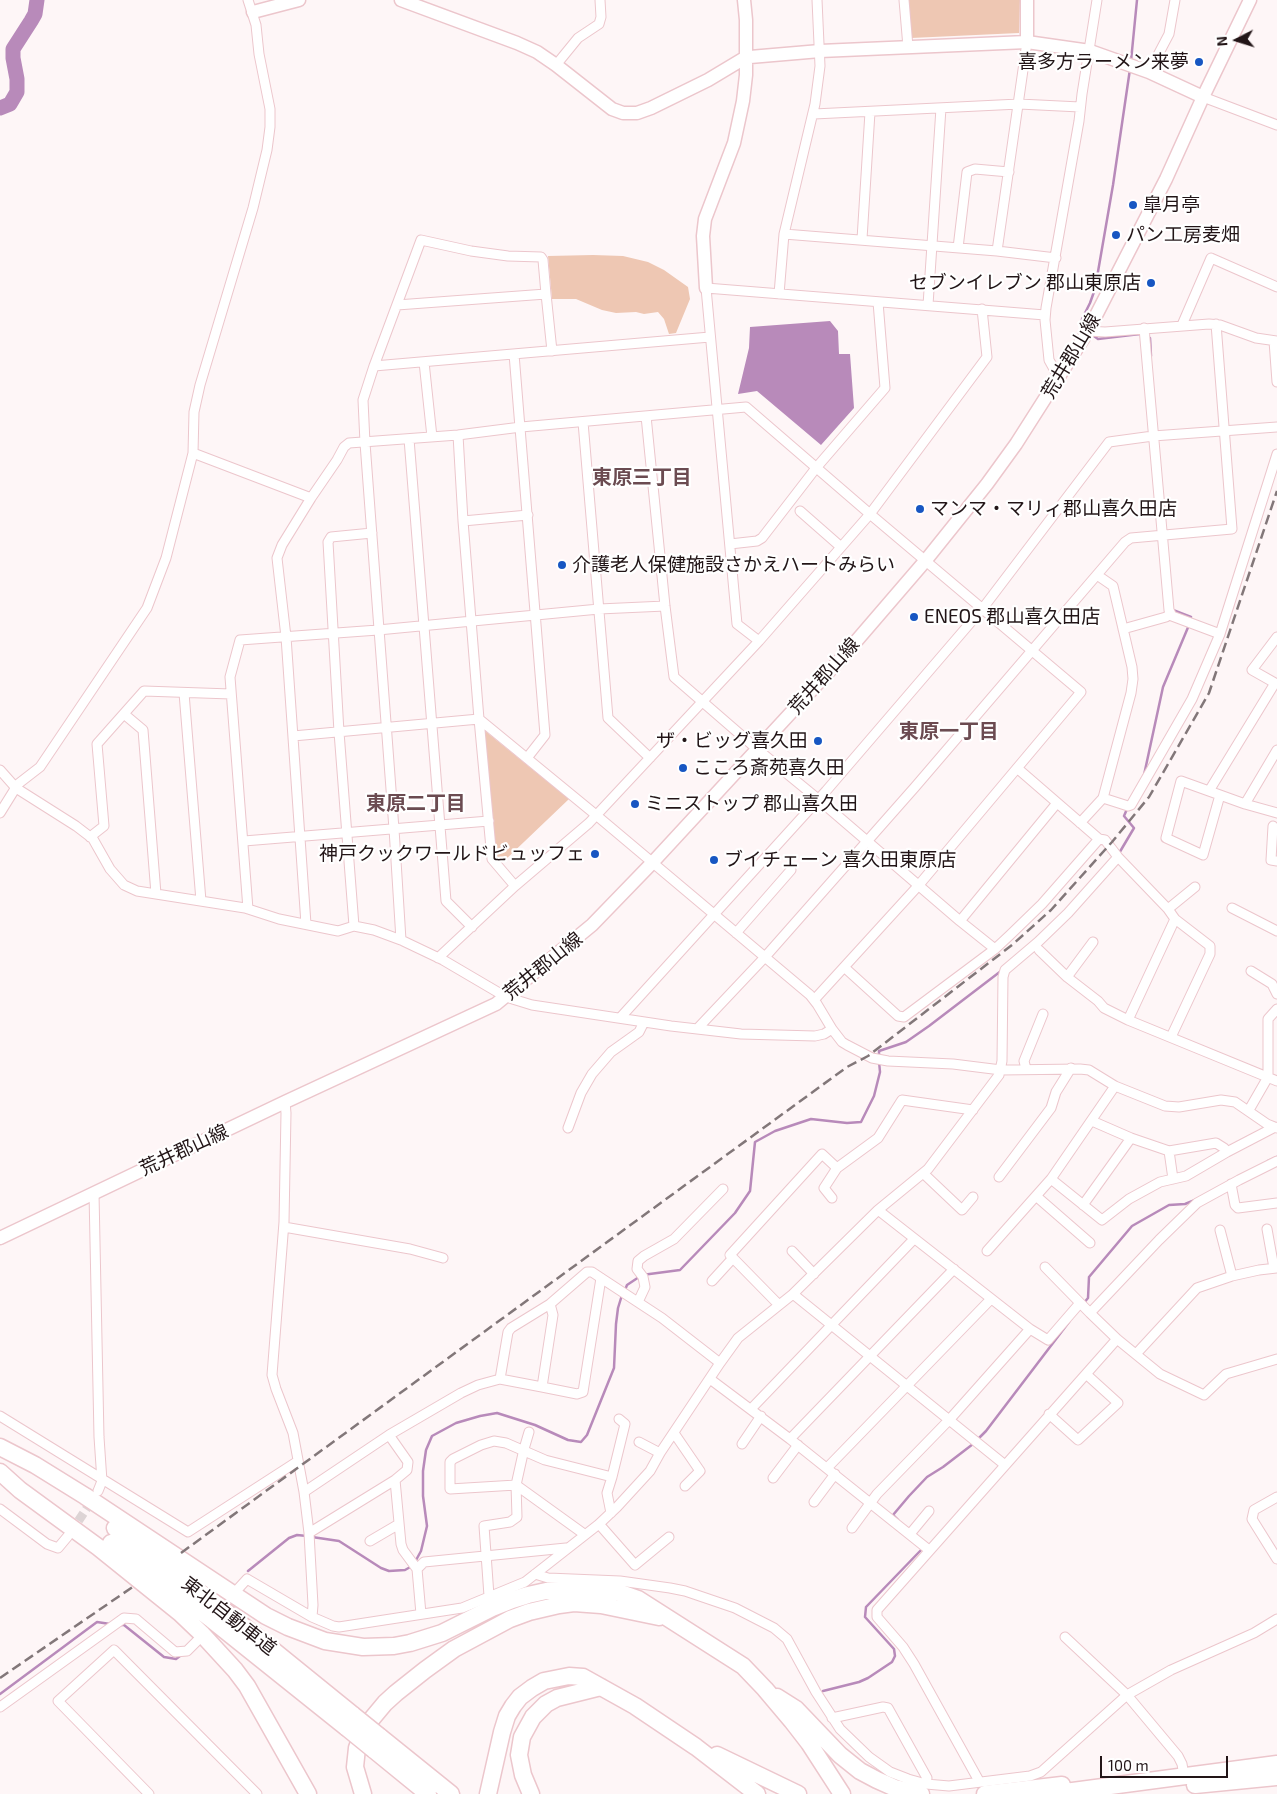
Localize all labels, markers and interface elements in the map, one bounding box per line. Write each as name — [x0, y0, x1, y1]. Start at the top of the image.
north arrow — [1212, 15, 1262, 65]
text: N — [1213, 36, 1230, 47]
place label: 喜多方ラーメン来夢 — [1018, 51, 1189, 73]
marker: 喜多方ラーメン来夢 — [1193, 56, 1205, 68]
place label: 皐月亭 — [1143, 194, 1200, 216]
marker: 皐月亭 — [1127, 199, 1139, 211]
place label: パン工房麦畑 — [1126, 224, 1240, 246]
marker: パン工房麦畑 — [1110, 229, 1122, 241]
place label: セブンイレブン 郡山東原店 — [909, 272, 1141, 294]
marker: セブンイレブン 郡山東原店 — [1145, 277, 1157, 289]
street label: 荒井郡山線 — [1037, 309, 1105, 403]
district label: 東原三丁目 — [592, 465, 692, 489]
place label: マンマ・マリィ郡山喜久田店 — [930, 498, 1177, 520]
marker: マンマ・マリィ郡山喜久田店 — [914, 503, 926, 515]
place label: 介護老人保健施設さかえハートみらい — [572, 554, 895, 576]
marker: 介護老人保健施設さかえハートみらい — [556, 559, 568, 571]
place label: ENEOS 郡山喜久田店 — [924, 606, 1100, 628]
marker: ENEOS 郡山喜久田店 — [908, 611, 920, 623]
street label: 荒井郡山線 — [784, 633, 864, 719]
district label: 東原一丁目 — [899, 719, 999, 743]
place label: ザ・ビッグ喜久田 — [656, 730, 808, 752]
marker: ザ・ビッグ喜久田 — [812, 735, 824, 747]
place label: こころ斎苑喜久田 — [693, 757, 845, 779]
marker: こころ斎苑喜久田 — [677, 762, 689, 774]
district label: 東原二丁目 — [366, 791, 466, 815]
place label: ミニストップ 郡山喜久田 — [645, 793, 858, 815]
marker: ミニストップ 郡山喜久田 — [629, 798, 641, 810]
place label: 神戸クックワールドビュッフェ — [319, 843, 585, 865]
marker: 神戸クックワールドビュッフェ — [589, 848, 601, 860]
place label: ブイチェーン 喜久田東原店 — [724, 849, 956, 871]
marker: ブイチェーン 喜久田東原店 — [708, 854, 720, 866]
street label: 荒井郡山線 — [499, 927, 587, 1005]
street label: 荒井郡山線 — [136, 1120, 232, 1180]
street label: 東北自動車道 — [177, 1572, 281, 1660]
scale bar — [1102, 1746, 1230, 1778]
text: 100 m — [1108, 1756, 1149, 1774]

